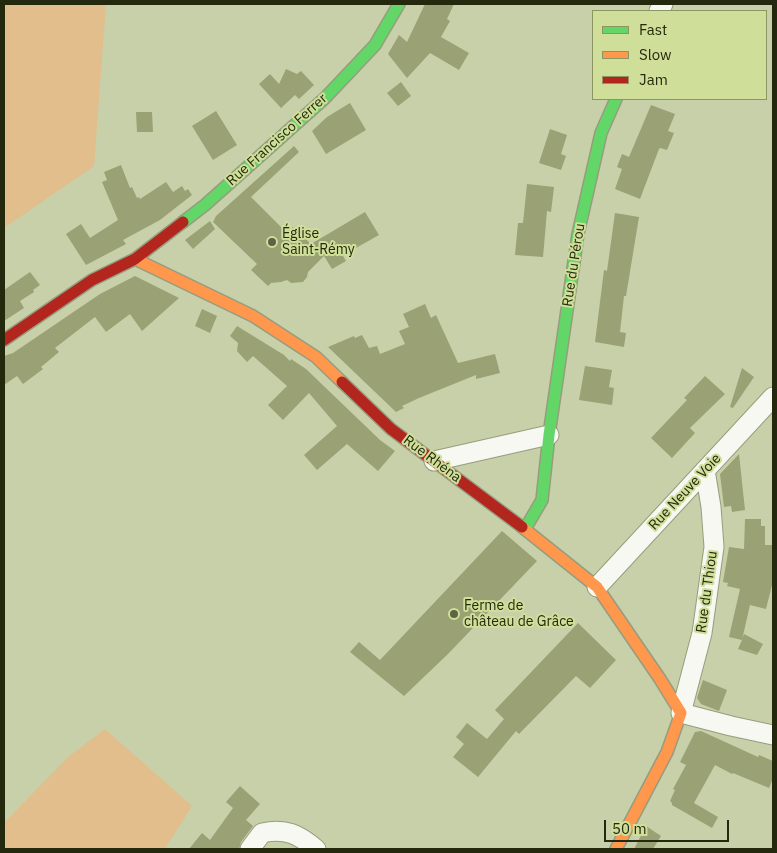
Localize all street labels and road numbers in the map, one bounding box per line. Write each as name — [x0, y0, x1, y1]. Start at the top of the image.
street label: Rue Francisco Ferrer — [223, 90, 331, 190]
street label: Rue du Pérou — [559, 222, 589, 308]
street label: Rue Rhéna — [400, 432, 464, 486]
street label: Rue Neuve Voie — [645, 450, 725, 534]
street label: Rue du Thiou — [693, 550, 721, 634]

